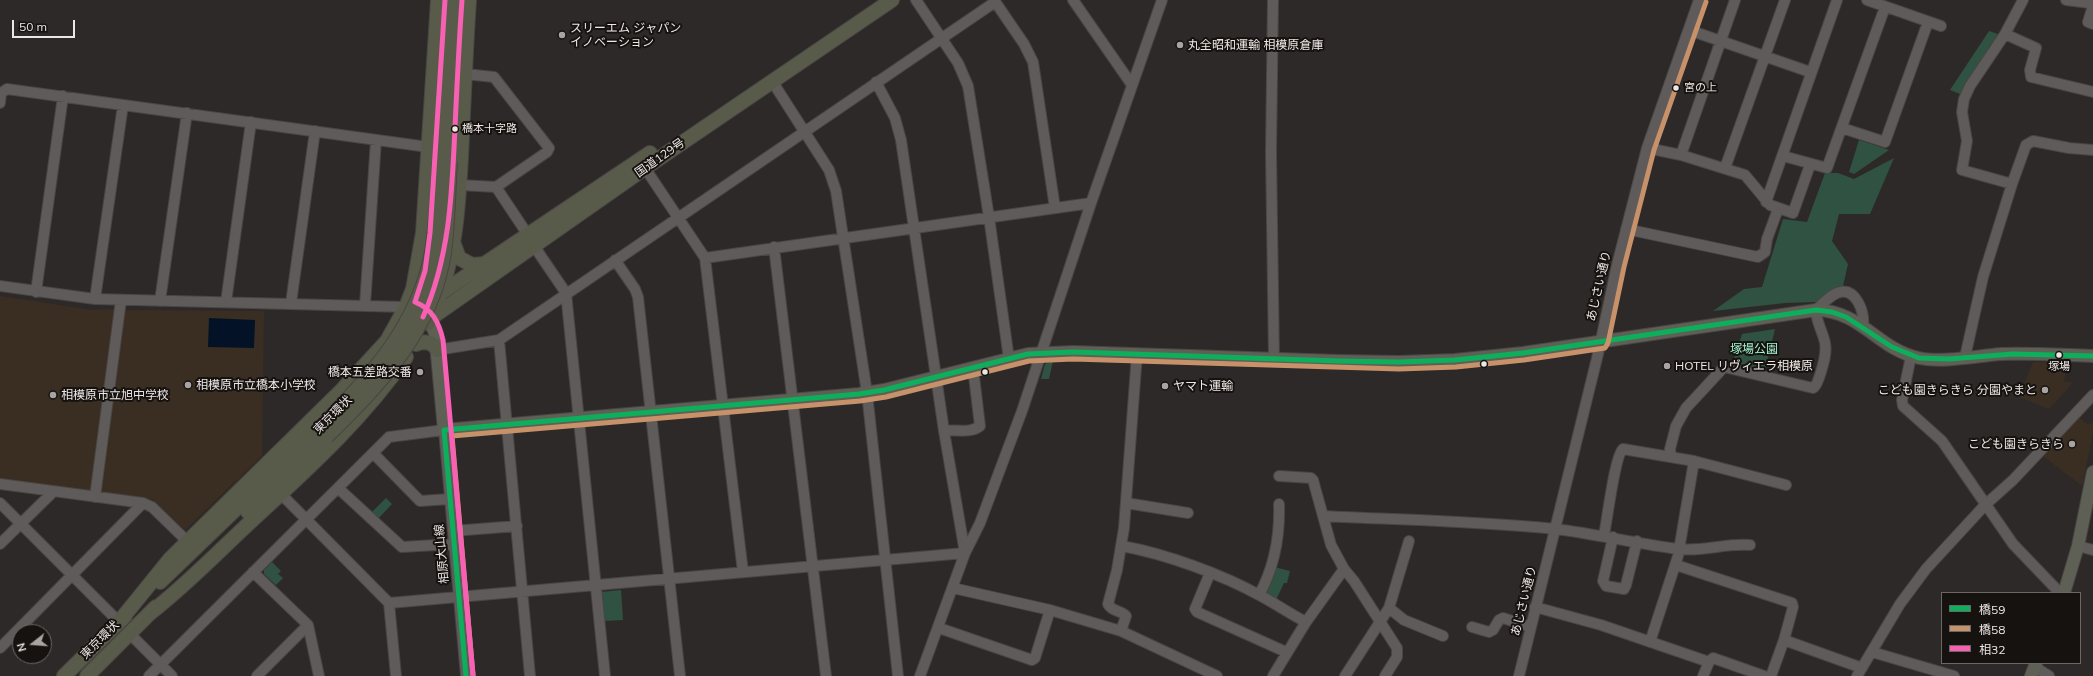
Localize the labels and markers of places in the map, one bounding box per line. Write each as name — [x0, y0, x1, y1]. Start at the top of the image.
place label: スリーエム ジャパン イノベーション — [570, 21, 681, 49]
marker: スリーエム ジャパン イノベーション — [557, 30, 567, 40]
place label: 丸全昭和運輸 相模原倉庫 — [1188, 38, 1323, 52]
marker: 丸全昭和運輸 相模原倉庫 — [1175, 40, 1185, 50]
place label: 宮の上 — [1684, 81, 1717, 95]
marker: 宮の上 — [1671, 83, 1681, 93]
place label: 橋本十字路 — [462, 122, 517, 136]
marker: 橋本十字路 — [450, 124, 460, 134]
marker: 塚場 — [2054, 350, 2064, 360]
unlabelled marker — [1479, 359, 1489, 369]
place label: HOTEL リヴィエラ相模原 — [1675, 359, 1813, 373]
place label: 塚場 — [2048, 360, 2070, 374]
marker: HOTEL リヴィエラ相模原 — [1662, 361, 1672, 371]
place label: 橋本五差路交番 — [328, 365, 412, 379]
marker: 橋本五差路交番 — [415, 367, 425, 377]
unlabelled marker — [980, 367, 990, 377]
place label: 相模原市立橋本小学校 — [196, 378, 316, 392]
place label: ヤマト運輸 — [1173, 379, 1233, 393]
marker: 相模原市立橋本小学校 — [183, 380, 193, 390]
marker: ヤマト運輸 — [1160, 381, 1170, 391]
place label: こども園きらきら 分園やまと — [1878, 383, 2037, 397]
marker: こども園きらきら 分園やまと — [2040, 385, 2050, 395]
place label: 相模原市立旭中学校 — [61, 388, 169, 402]
marker: 相模原市立旭中学校 — [48, 390, 58, 400]
place label: こども園きらきら — [1968, 437, 2064, 451]
marker: こども園きらきら — [2067, 439, 2077, 449]

